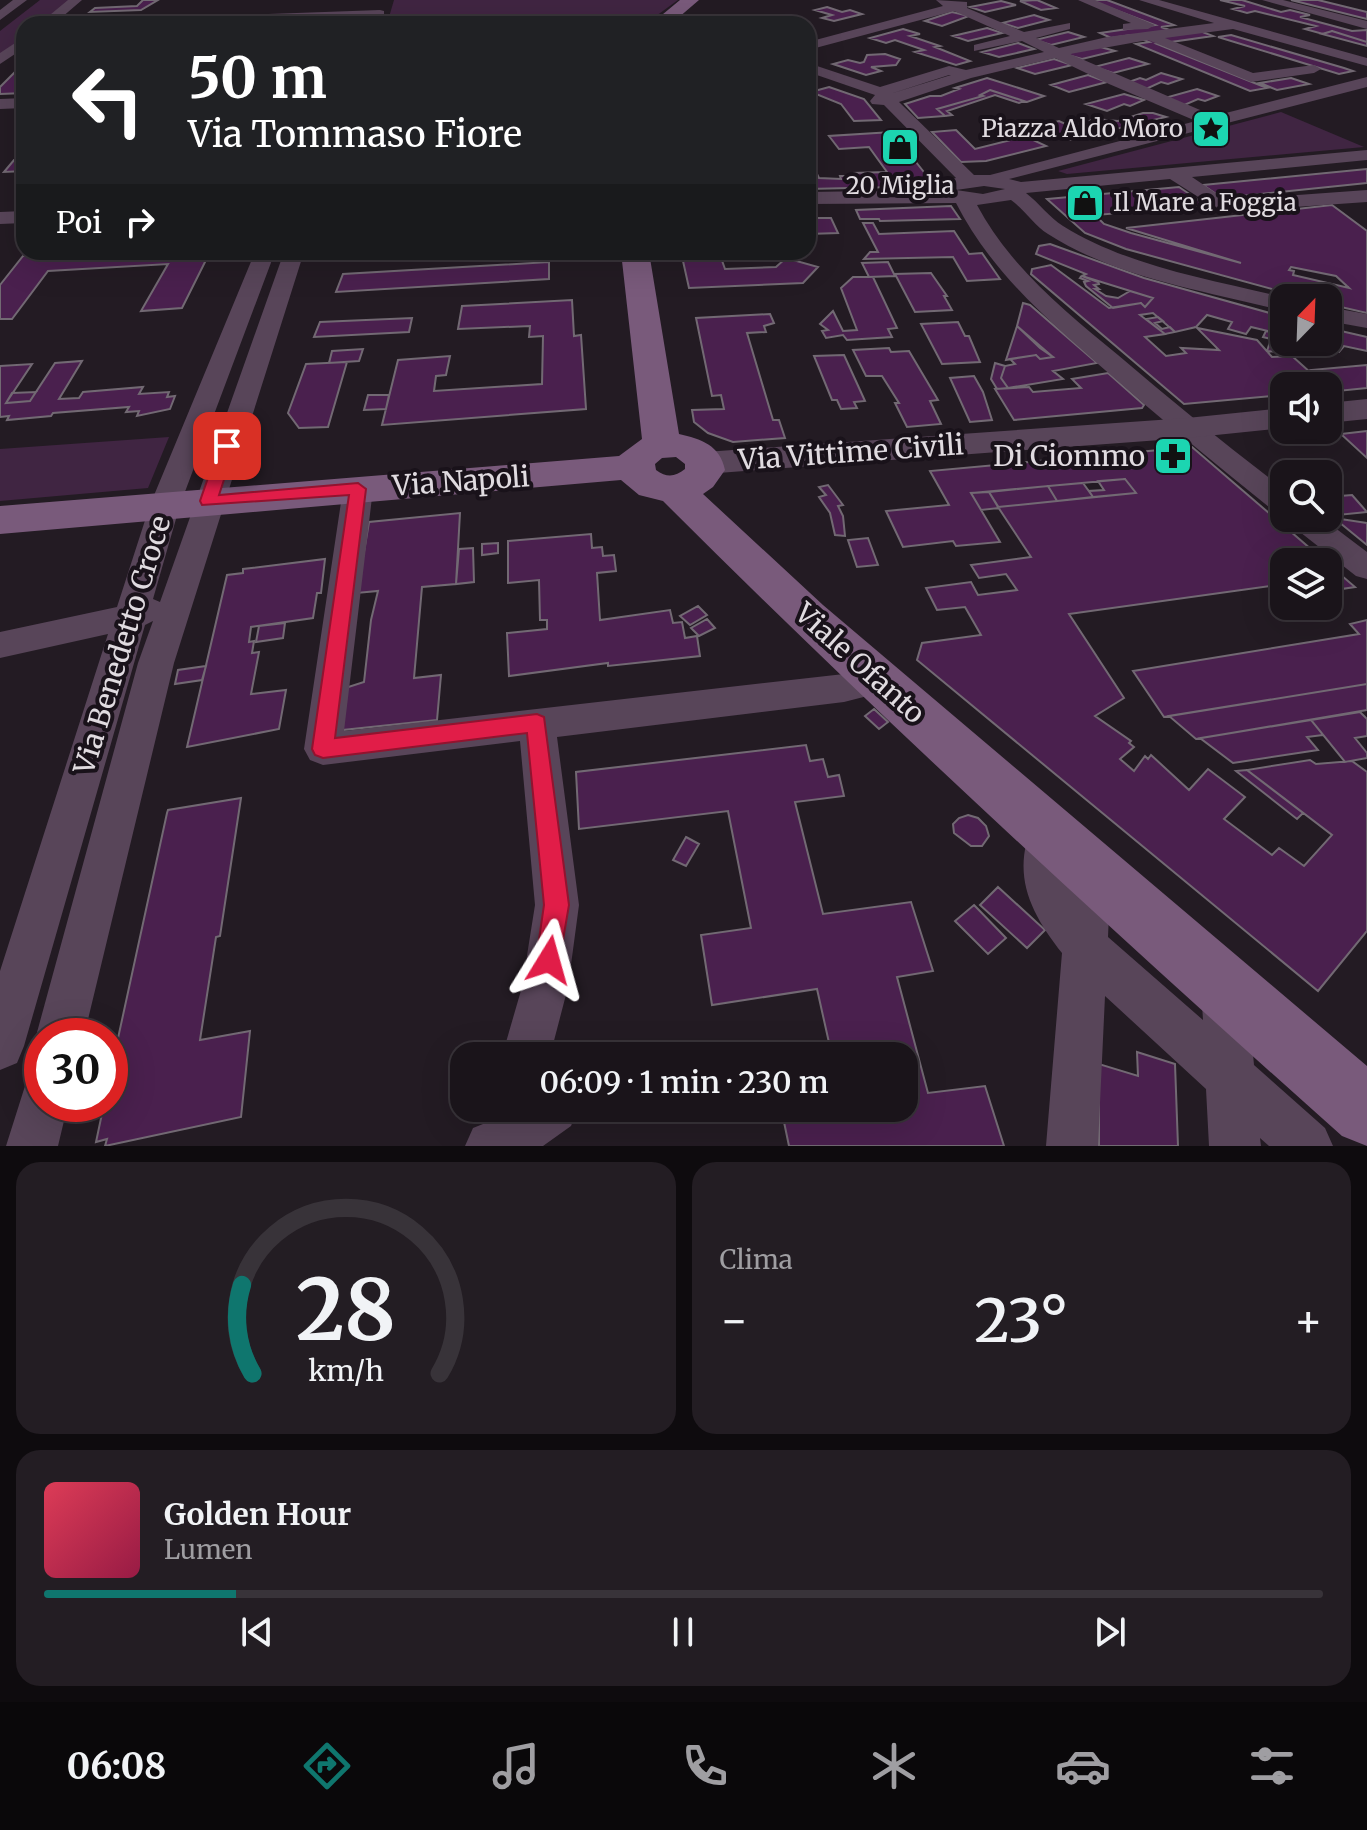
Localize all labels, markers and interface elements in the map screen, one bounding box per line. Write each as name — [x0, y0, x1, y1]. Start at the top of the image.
text: 50 m — [188, 43, 327, 113]
icon: left — [56, 48, 160, 152]
place icon: Piazza Aldo Moro — [1190, 108, 1232, 150]
text: Via Tommaso Fiore — [188, 112, 522, 157]
place label: Piazza Aldo Moro — [981, 113, 1183, 144]
shop icon: 20 Miglia — [879, 126, 921, 168]
place label: 20 Miglia — [846, 170, 954, 201]
shop icon: Il Mare a Foggia — [1064, 182, 1106, 224]
place label: Il Mare a Foggia — [1113, 187, 1297, 218]
icon: right — [118, 200, 162, 244]
text: Poi — [56, 203, 102, 241]
north arrow — [1270, 284, 1342, 356]
map controls — [1270, 284, 1342, 620]
button: sound — [1270, 372, 1342, 444]
pin — [193, 412, 261, 480]
icon: arrive — [205, 424, 249, 468]
street label: Via Vittime Civili — [736, 426, 965, 478]
pharmacy icon: Di Ciommo — [1152, 435, 1194, 477]
place label: Di Ciommo — [993, 438, 1145, 474]
street label: Via Napoli — [390, 458, 531, 504]
button: search — [1270, 460, 1342, 532]
street label: Via Benedetto Croce — [65, 511, 178, 780]
button: layers — [1270, 548, 1342, 620]
street label: Viale Ofanto — [787, 594, 933, 731]
position arrow — [507, 918, 591, 1002]
speed limit sign: 30 — [24, 1018, 128, 1122]
text: 06:09 · 1 min · 230 m — [539, 1063, 829, 1101]
text: Clima — [720, 1243, 793, 1276]
text: 28 — [296, 1258, 396, 1363]
text: 23° — [974, 1283, 1068, 1358]
text: − — [720, 1293, 749, 1348]
text: + — [1294, 1293, 1323, 1348]
text: km/h — [308, 1353, 384, 1389]
text: Golden Hour — [164, 1495, 351, 1533]
text: Lumen — [164, 1533, 253, 1566]
icon: previous — [235, 1610, 279, 1654]
icon: pause — [661, 1610, 705, 1654]
icon: next — [1088, 1610, 1132, 1654]
icon: directions — [299, 1738, 355, 1794]
icon: music — [488, 1738, 544, 1794]
icon: phone — [677, 1738, 733, 1794]
icon: climate — [866, 1738, 922, 1794]
icon: car — [1055, 1738, 1111, 1794]
icon: filters — [1244, 1738, 1300, 1794]
text: 06:08 — [67, 1744, 166, 1789]

